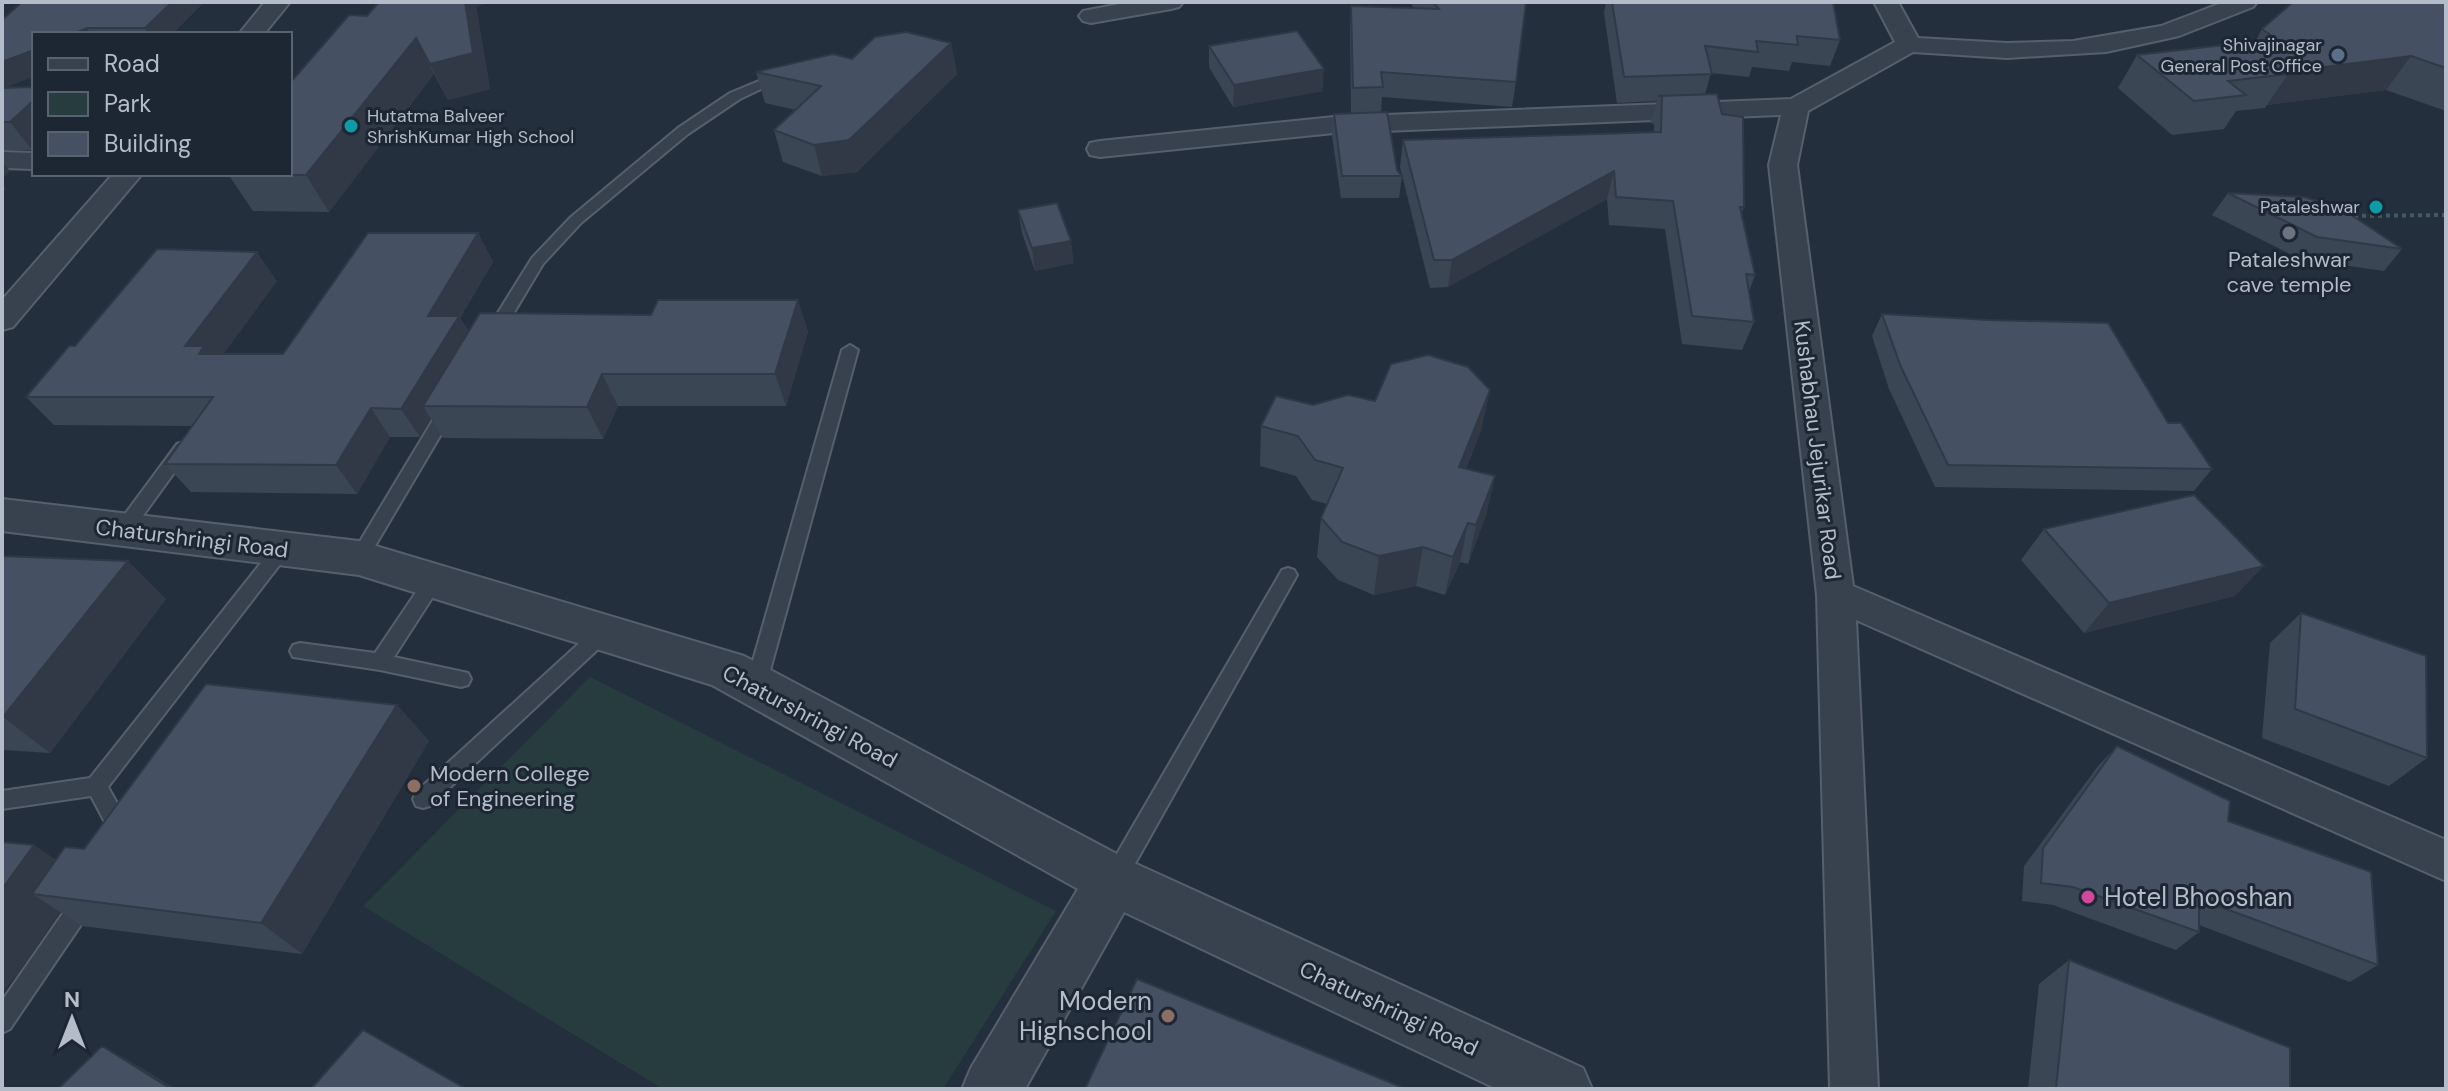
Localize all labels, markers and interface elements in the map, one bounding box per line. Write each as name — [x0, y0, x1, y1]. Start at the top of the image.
legend — [32, 32, 292, 176]
place label: Shivajinagar General Post Office — [2161, 33, 2322, 78]
marker: Shivajinagar General Post Office — [2329, 46, 2347, 64]
text: Road — [104, 48, 160, 79]
text: Park — [104, 88, 151, 119]
place label: Hutatma Balveer ShrishKumar High School — [367, 104, 574, 149]
marker: Hutatma Balveer ShrishKumar High School — [342, 117, 360, 135]
text: Building — [104, 128, 191, 159]
place label: Pataleshwar — [2260, 195, 2360, 219]
marker: Pataleshwar — [2367, 198, 2385, 216]
marker: Pataleshwar cave temple — [2280, 224, 2298, 242]
place label: Pataleshwar cave temple — [2226, 245, 2352, 299]
street label: Kushabhau Jejurikar Road — [1787, 319, 1848, 581]
street label: Chaturshringi Road — [94, 512, 290, 565]
street label: Chaturshringi Road — [717, 658, 902, 775]
place label: Modern College of Engineering — [430, 759, 590, 813]
marker: Modern College of Engineering — [405, 777, 423, 795]
place label: Hotel Bhooshan — [2104, 880, 2292, 914]
marker: Hotel Bhooshan — [2079, 888, 2097, 906]
street label: Chaturshringi Road — [1295, 954, 1483, 1063]
north arrow — [32, 979, 112, 1059]
place label: Modern Highschool — [1019, 984, 1152, 1048]
text: N — [64, 985, 80, 1014]
marker: Modern Highschool — [1159, 1007, 1177, 1025]

